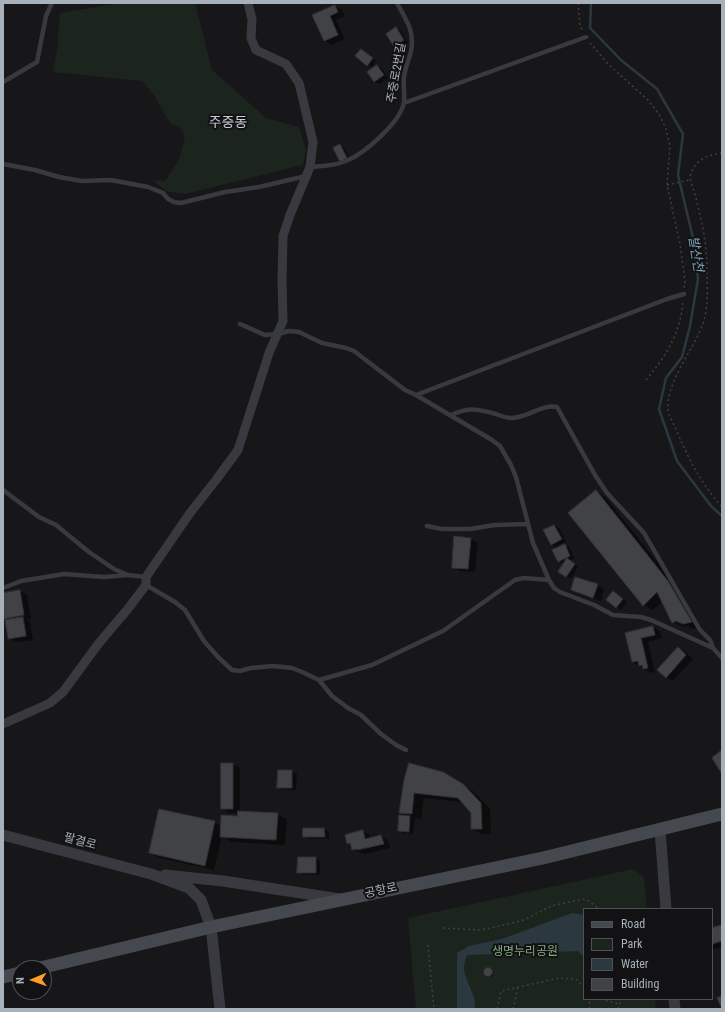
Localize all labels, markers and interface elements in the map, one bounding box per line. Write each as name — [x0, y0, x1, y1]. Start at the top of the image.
street label: 주중로2번길 — [385, 42, 409, 104]
district label: 주중동 — [209, 115, 247, 131]
water label: 발산천 — [684, 235, 706, 273]
street label: 팔결로 — [62, 831, 98, 853]
street label: 공항로 — [363, 881, 399, 901]
legend — [583, 908, 713, 1000]
text: Road — [621, 917, 645, 931]
text: Park — [621, 937, 642, 951]
park label: 생명누리공원 — [492, 945, 558, 959]
text: Water — [621, 957, 649, 971]
north arrow — [12, 960, 52, 1000]
text: N — [14, 977, 27, 984]
text: Building — [621, 977, 659, 991]

